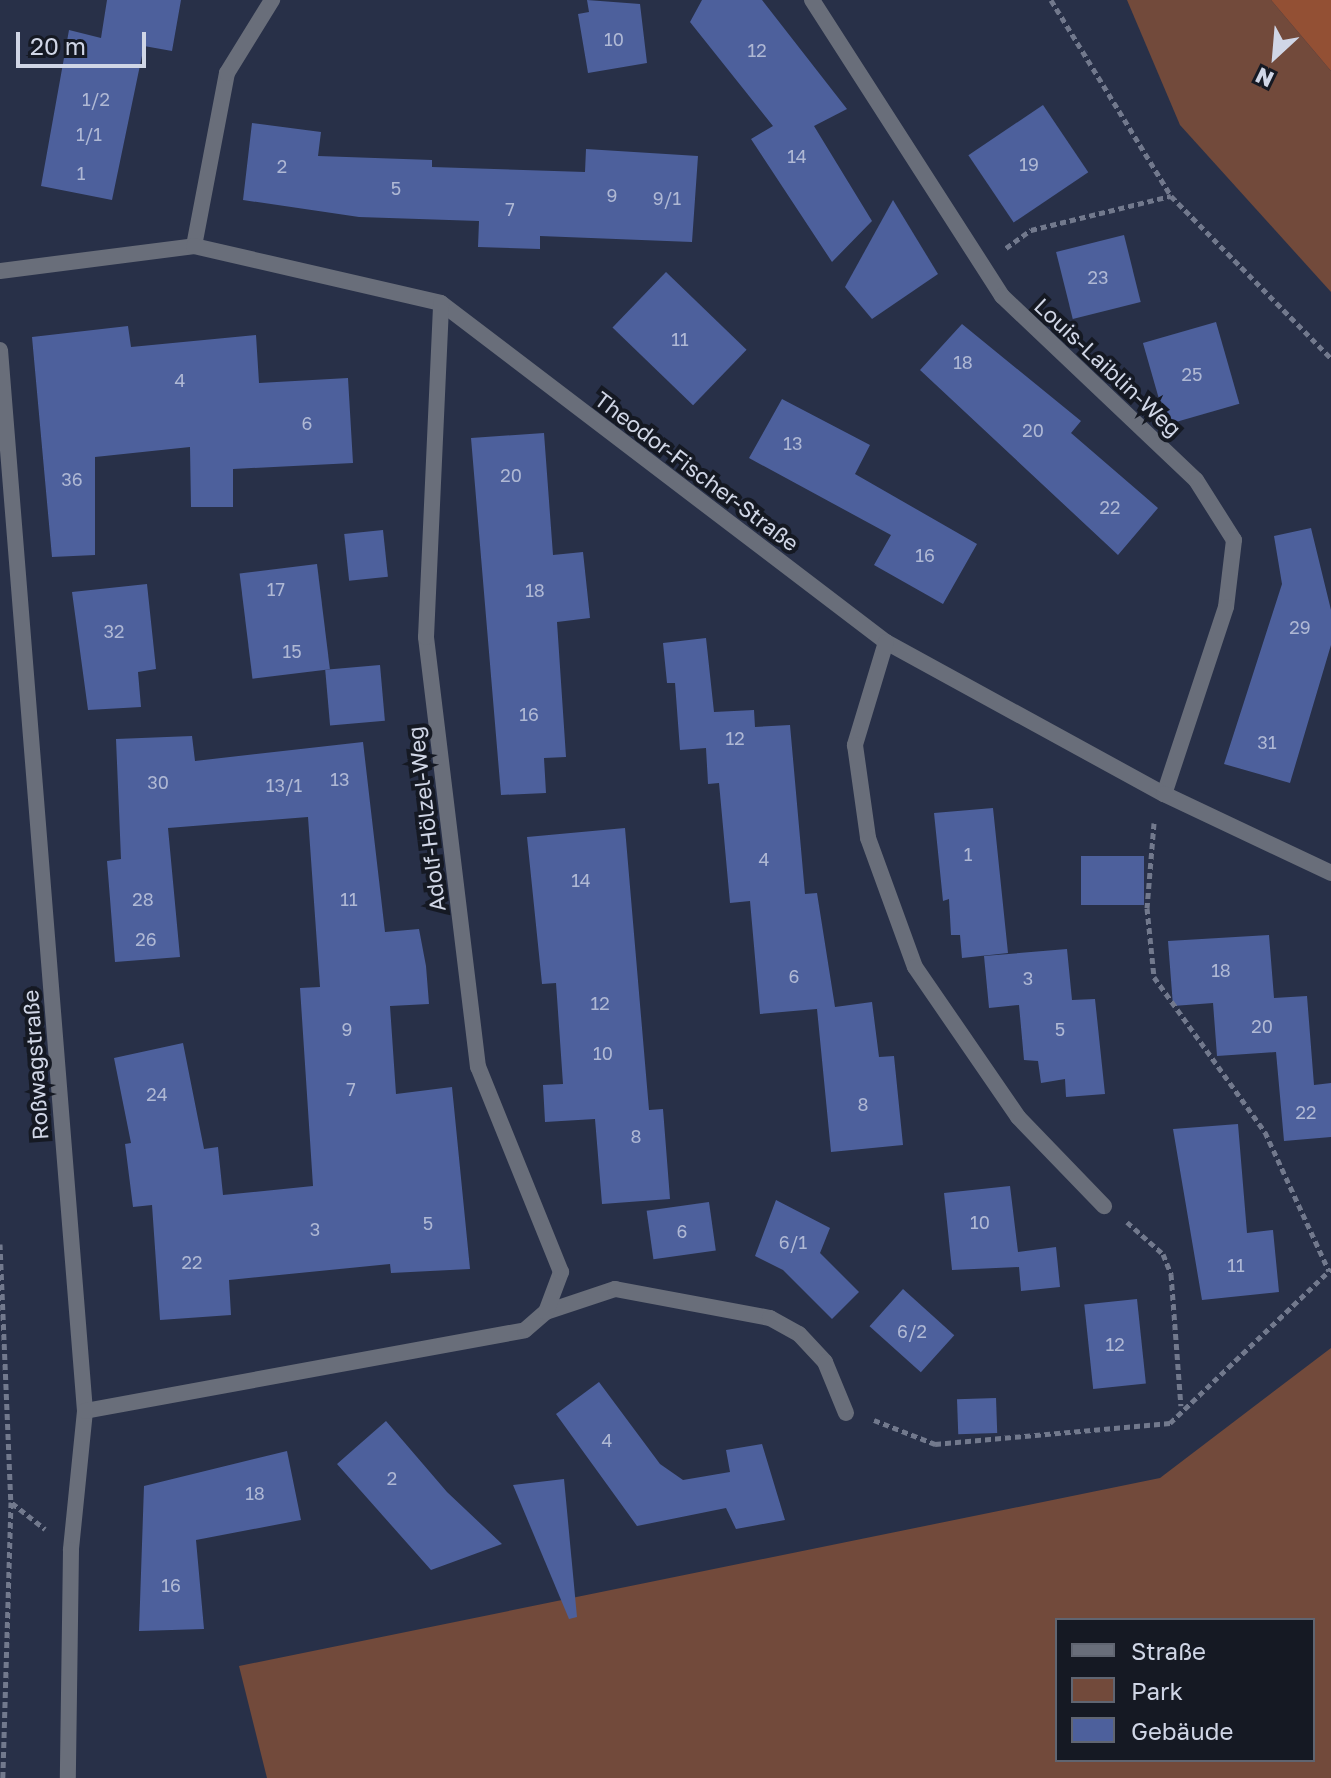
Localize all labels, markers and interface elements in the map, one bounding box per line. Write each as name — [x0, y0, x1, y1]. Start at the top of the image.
scale bar — [20, 16, 150, 66]
north arrow — [1235, 16, 1315, 96]
house number: 10 — [604, 28, 624, 50]
text: 20 m — [30, 31, 86, 60]
house number: 12 — [747, 39, 767, 61]
text: N — [1251, 62, 1278, 94]
house number: 1/2 — [82, 88, 110, 110]
house number: 1/1 — [76, 123, 102, 145]
house number: 14 — [787, 145, 807, 167]
house number: 19 — [1019, 153, 1039, 175]
house number: 2 — [277, 155, 287, 177]
house number: 1 — [77, 162, 85, 184]
house number: 5 — [391, 177, 401, 199]
house number: 9 — [607, 184, 617, 206]
house number: 9/1 — [653, 187, 681, 209]
house number: 7 — [505, 198, 515, 220]
house number: 23 — [1088, 266, 1108, 288]
street label: Louis-Laiblin-Weg — [1029, 292, 1187, 442]
house number: 11 — [671, 328, 689, 350]
house number: 18 — [953, 351, 973, 373]
house number: 25 — [1182, 363, 1202, 385]
house number: 4 — [175, 369, 185, 391]
street label: Theodor-Fischer-Straße — [590, 386, 804, 556]
house number: 6 — [302, 412, 312, 434]
house number: 20 — [1022, 419, 1044, 441]
house number: 13 — [783, 432, 803, 454]
house number: 20 — [500, 464, 522, 486]
house number: 36 — [61, 468, 83, 490]
house number: 22 — [1100, 496, 1120, 518]
house number: 16 — [915, 544, 935, 566]
house number: 17 — [267, 578, 285, 600]
house number: 18 — [525, 579, 545, 601]
house number: 29 — [1289, 616, 1311, 638]
house number: 32 — [104, 620, 124, 642]
house number: 15 — [282, 640, 302, 662]
house number: 16 — [519, 703, 539, 725]
street label: Adolf-Hölzel-Weg — [402, 725, 450, 913]
house number: 12 — [725, 727, 745, 749]
house number: 31 — [1257, 731, 1277, 753]
house number: 13 — [330, 768, 350, 790]
house number: 30 — [147, 771, 169, 793]
house number: 13/1 — [266, 774, 302, 796]
house number: 1 — [964, 843, 972, 865]
house number: 4 — [759, 848, 769, 870]
house number: 14 — [571, 869, 591, 891]
house number: 28 — [132, 888, 154, 910]
house number: 11 — [340, 888, 358, 910]
house number: 26 — [135, 928, 157, 950]
house number: 18 — [1211, 959, 1231, 981]
house number: 6 — [789, 965, 799, 987]
house number: 3 — [1023, 967, 1033, 989]
street label: Roßwagstraße — [17, 989, 53, 1141]
house number: 12 — [590, 992, 610, 1014]
house number: 20 — [1251, 1015, 1273, 1037]
house number: 9 — [342, 1018, 352, 1040]
house number: 5 — [1055, 1018, 1065, 1040]
house number: 10 — [593, 1042, 613, 1064]
house number: 7 — [346, 1078, 356, 1100]
house number: 24 — [146, 1083, 168, 1105]
house number: 8 — [858, 1093, 868, 1115]
house number: 22 — [1296, 1101, 1316, 1123]
house number: 8 — [631, 1125, 641, 1147]
house number: 10 — [970, 1211, 990, 1233]
house number: 5 — [423, 1212, 433, 1234]
house number: 3 — [310, 1218, 320, 1240]
house number: 6 — [677, 1220, 687, 1242]
house number: 6/1 — [779, 1231, 807, 1253]
house number: 22 — [182, 1251, 202, 1273]
house number: 11 — [1227, 1254, 1245, 1276]
house number: 6/2 — [897, 1320, 927, 1342]
house number: 12 — [1105, 1333, 1125, 1355]
house number: 4 — [602, 1429, 612, 1451]
house number: 2 — [387, 1467, 397, 1489]
house number: 18 — [245, 1482, 265, 1504]
house number: 16 — [161, 1574, 181, 1596]
legend — [1055, 1618, 1315, 1762]
text: Straße — [1131, 1636, 1206, 1665]
text: Park — [1131, 1676, 1183, 1705]
text: Gebäude — [1131, 1716, 1233, 1745]

